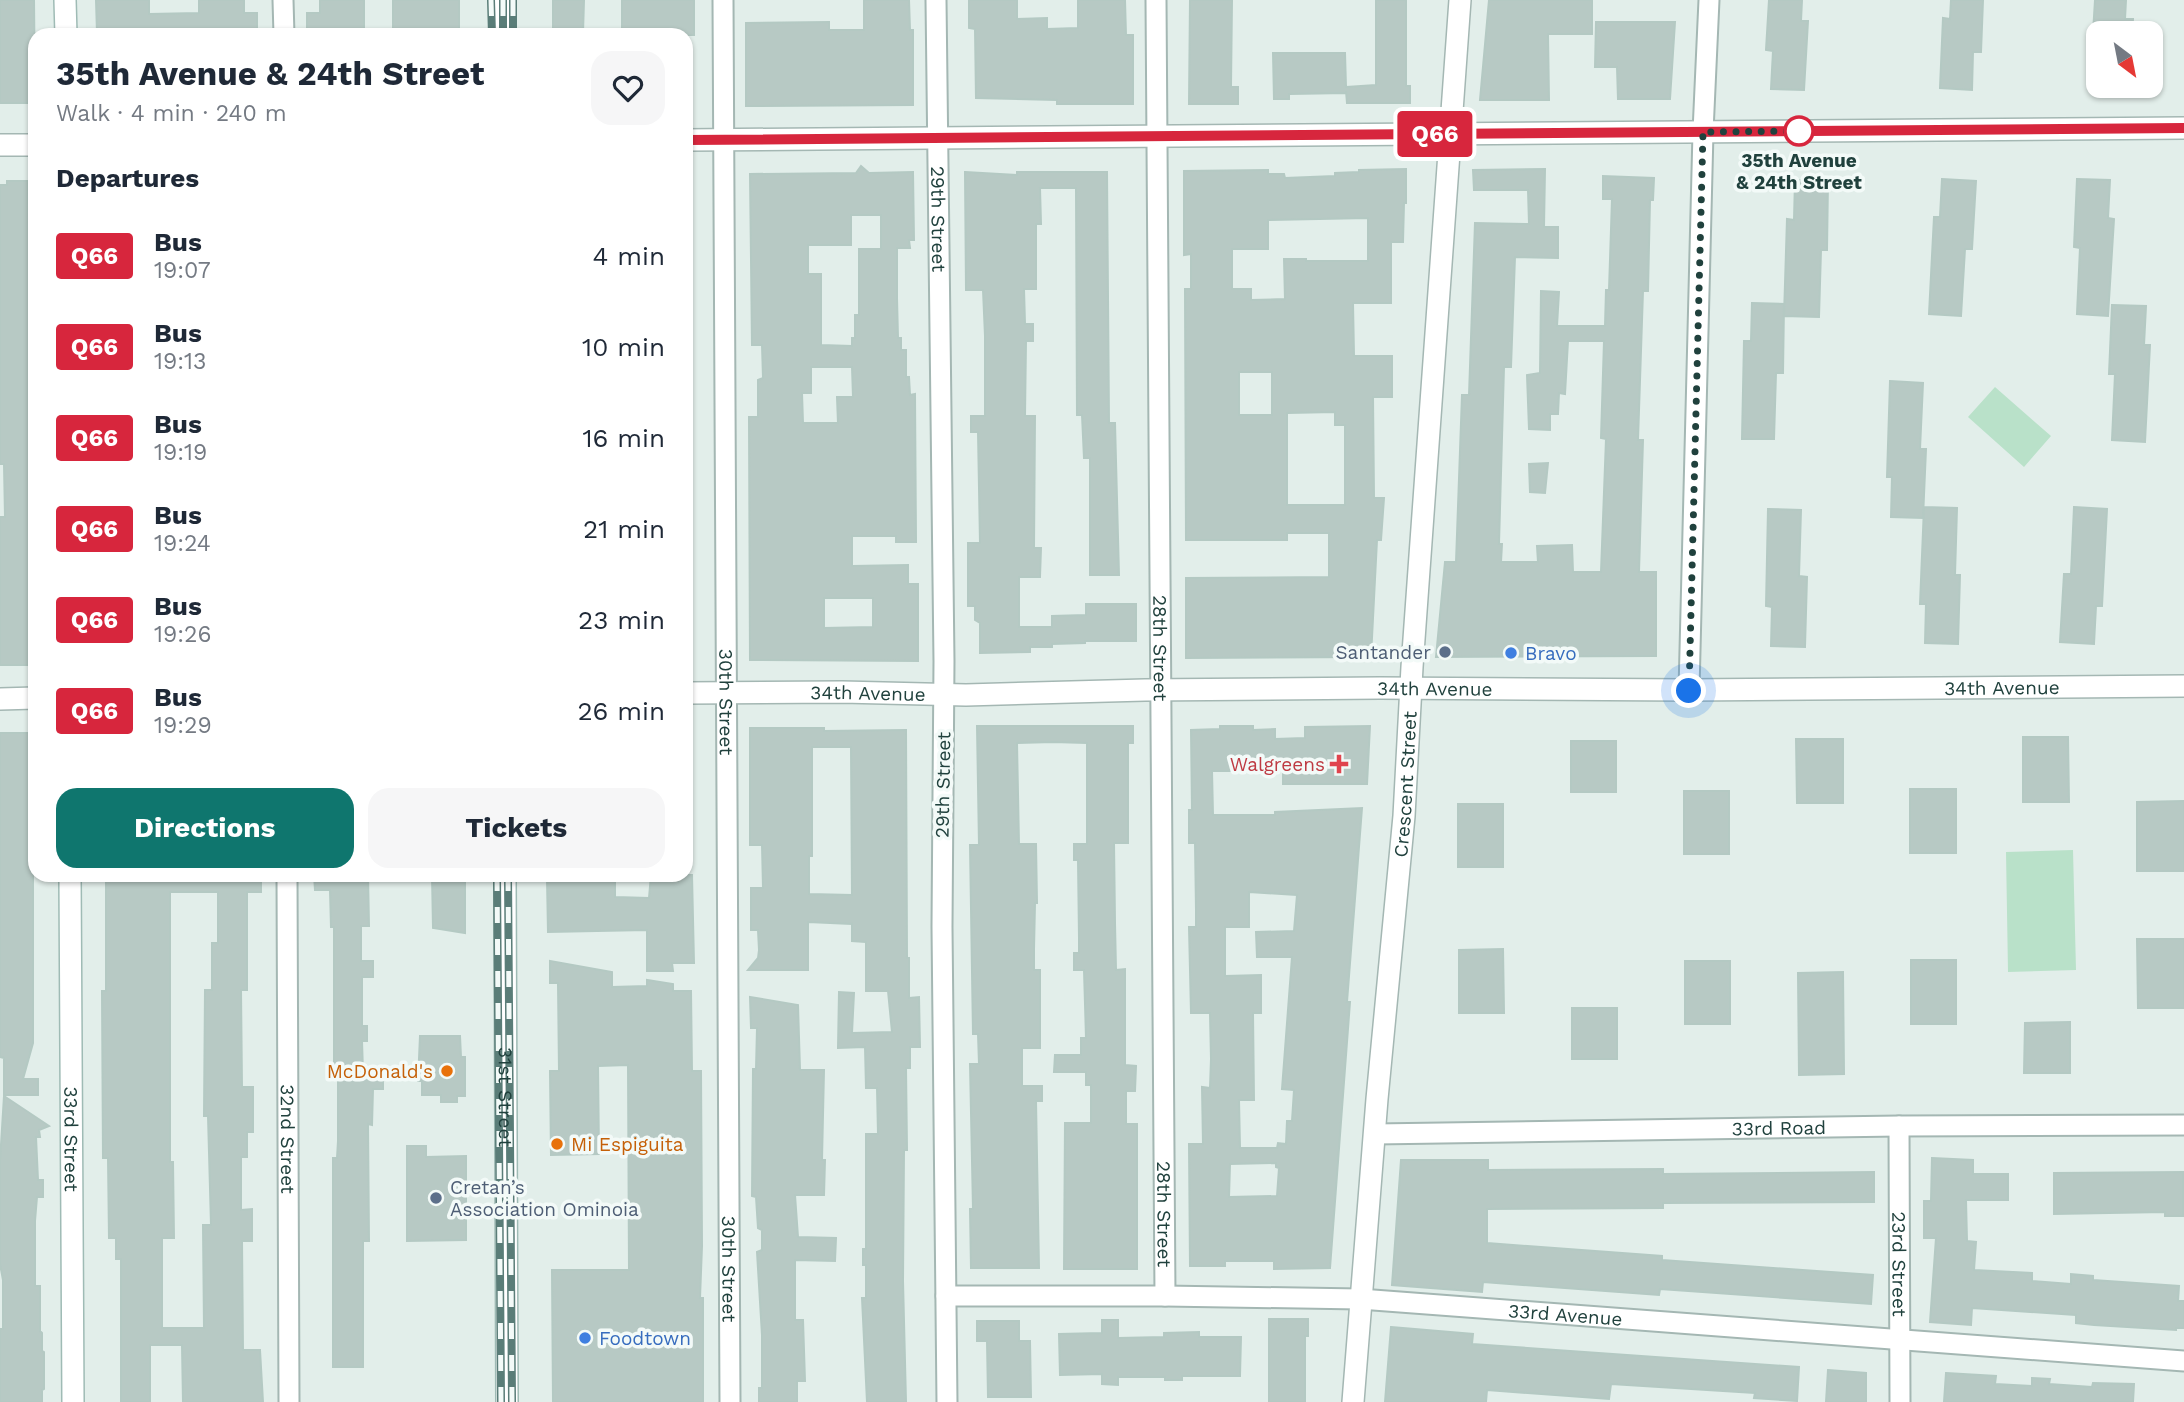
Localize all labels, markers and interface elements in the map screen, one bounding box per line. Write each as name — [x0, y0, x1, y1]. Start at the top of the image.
north arrow — [2086, 21, 2163, 98]
map controls — [2086, 21, 2163, 98]
button: heart — [591, 51, 665, 125]
text: 35th Avenue & 24th Street — [56, 54, 484, 93]
text: Walk · 4 min · 240 m — [56, 100, 287, 127]
line badge: Q66 — [1395, 111, 1475, 157]
marker: 35th Avenue & 24th Street — [1784, 116, 1814, 146]
text: Q66 — [1411, 120, 1459, 148]
place label: 35th Avenue & 24th Street — [1736, 149, 1863, 194]
text: Departures — [56, 163, 199, 193]
street label: 29th Street — [927, 166, 951, 272]
text: Bus — [154, 227, 202, 257]
text: 4 min — [592, 241, 665, 271]
text: Q66 — [71, 242, 118, 270]
text: 19:07 — [154, 257, 211, 284]
text: Bus — [154, 318, 202, 348]
text: 10 min — [582, 332, 665, 362]
text: Q66 — [71, 333, 118, 361]
text: 19:13 — [154, 348, 206, 375]
text: Bus — [154, 409, 202, 439]
text: 16 min — [582, 423, 665, 453]
text: Q66 — [71, 424, 118, 452]
text: 19:19 — [154, 439, 207, 466]
text: Bus — [154, 500, 202, 530]
text: 21 min — [583, 514, 665, 544]
text: Q66 — [71, 515, 118, 543]
text: 19:24 — [154, 530, 211, 557]
text: Bus — [154, 591, 202, 621]
street label: 28th Street — [1149, 595, 1172, 701]
text: 23 min — [578, 605, 665, 635]
text: Q66 — [71, 606, 118, 634]
text: 19:26 — [154, 621, 211, 648]
place label: Santander — [1336, 641, 1431, 664]
place label: Bravo — [1525, 642, 1577, 665]
marker: Santander — [1437, 644, 1453, 660]
marker: Bravo — [1503, 645, 1519, 661]
street label: 30th Street — [715, 649, 738, 755]
your location — [1671, 673, 1706, 708]
street label: 34th Avenue — [1377, 676, 1493, 700]
street label: 34th Avenue — [1944, 676, 2060, 699]
street label: 34th Avenue — [810, 680, 926, 706]
text: Bus — [154, 682, 202, 712]
text: 26 min — [577, 696, 665, 726]
text: Q66 — [71, 697, 118, 725]
street label: Crescent Street — [1389, 711, 1421, 858]
text: 19:29 — [154, 712, 212, 739]
street label: 29th Street — [931, 732, 955, 838]
place label: Walgreens — [1230, 753, 1325, 776]
marker: Walgreens — [1331, 756, 1347, 772]
button: Directions — [56, 788, 354, 868]
button: Tickets — [368, 788, 665, 868]
street label: 31st Street — [494, 1047, 518, 1147]
place label: McDonald's — [327, 1060, 433, 1083]
marker: McDonald's — [439, 1063, 455, 1079]
street label: 32nd Street — [276, 1084, 300, 1194]
street label: 33rd Street — [60, 1086, 83, 1192]
street label: 33rd Road — [1732, 1116, 1826, 1140]
place label: Mi Espiguita — [571, 1133, 684, 1156]
marker: Mi Espiguita — [549, 1136, 565, 1152]
street label: 28th Street — [1153, 1161, 1176, 1267]
place label: Cretan’s Association Ominoia — [450, 1176, 639, 1221]
marker: Cretan’s Association Ominoia — [428, 1190, 444, 1206]
street label: 23rd Street — [1888, 1211, 1911, 1317]
street label: 30th Street — [718, 1216, 741, 1322]
street label: 33rd Avenue — [1507, 1299, 1623, 1330]
place label: Foodtown — [599, 1327, 691, 1350]
marker: Foodtown — [577, 1330, 593, 1346]

